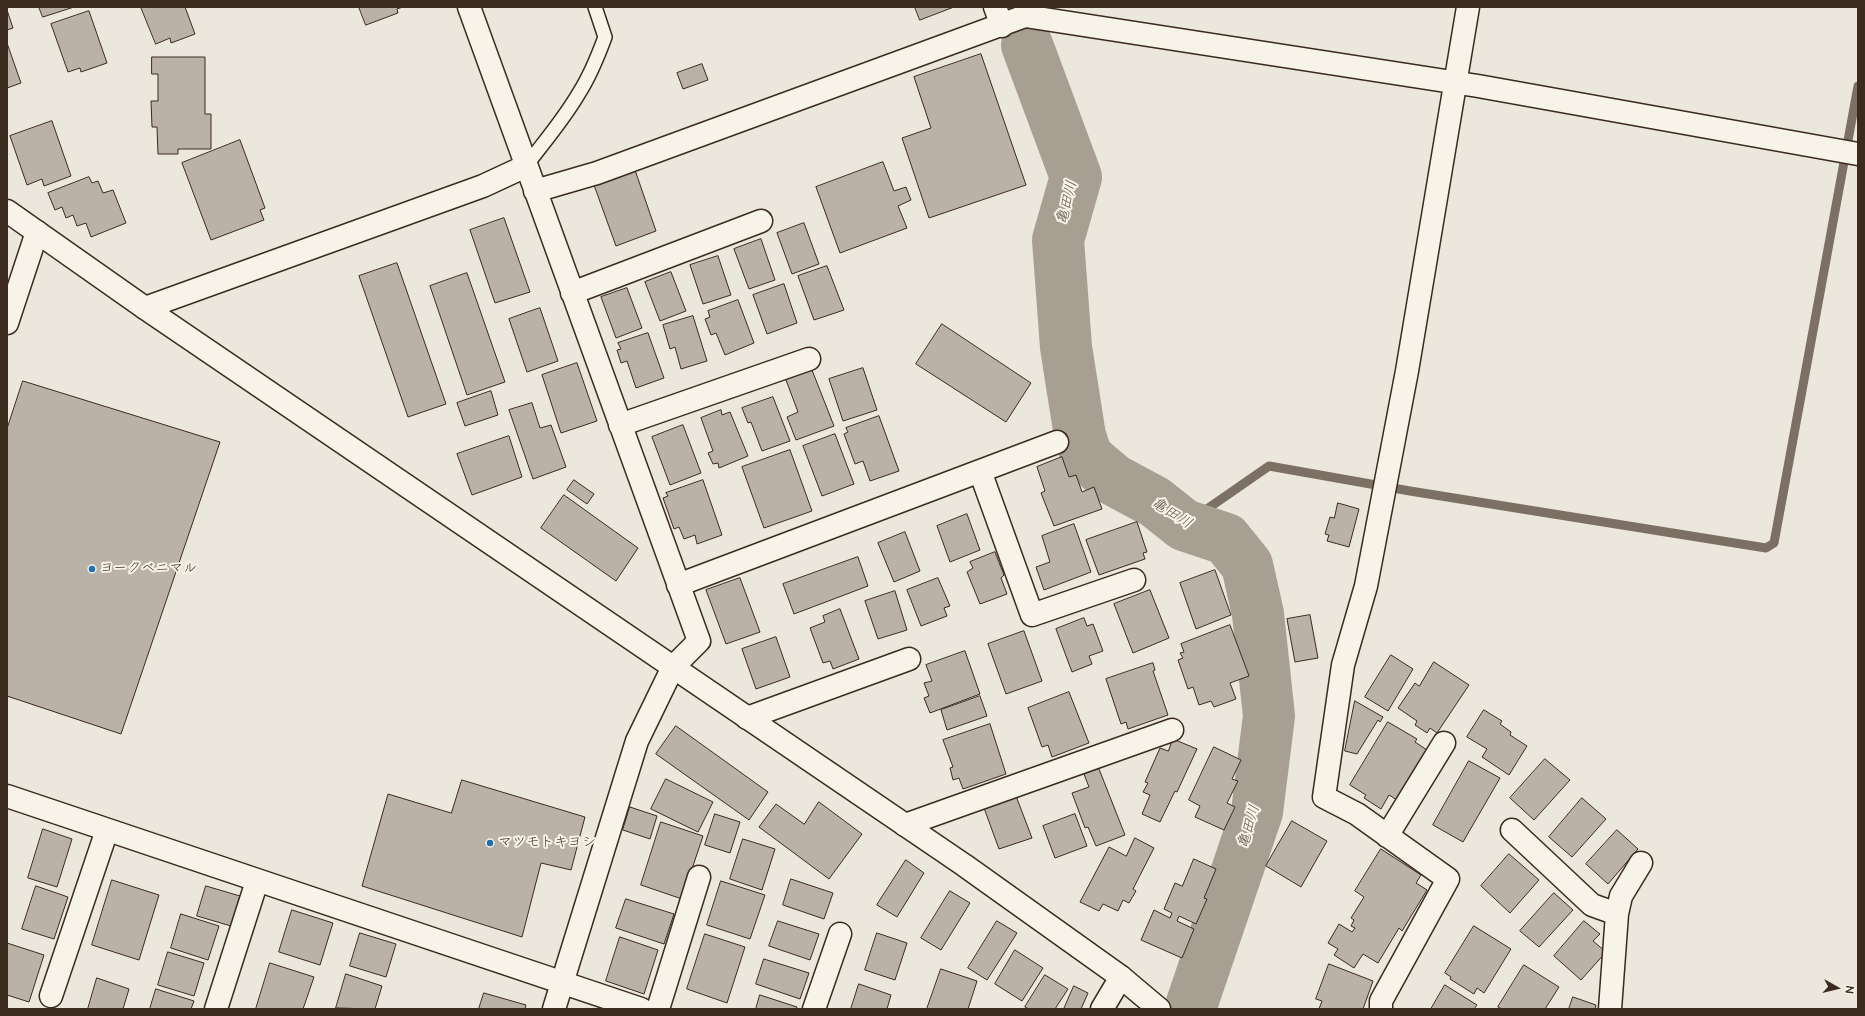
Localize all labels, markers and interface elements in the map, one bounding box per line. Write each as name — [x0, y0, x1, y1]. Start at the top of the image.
water label: 亀田川 — [1054, 179, 1082, 227]
water label: 亀田川 — [1147, 494, 1195, 534]
place label: ヨークベニマル — [100, 561, 197, 577]
marker: ヨークベニマル — [87, 564, 97, 574]
water label: 亀田川 — [1235, 803, 1265, 851]
place label: マツモトキヨシ — [498, 835, 596, 851]
marker: マツモトキヨシ — [485, 838, 495, 848]
north arrow — [1817, 968, 1857, 1008]
text: N — [1841, 985, 1857, 994]

